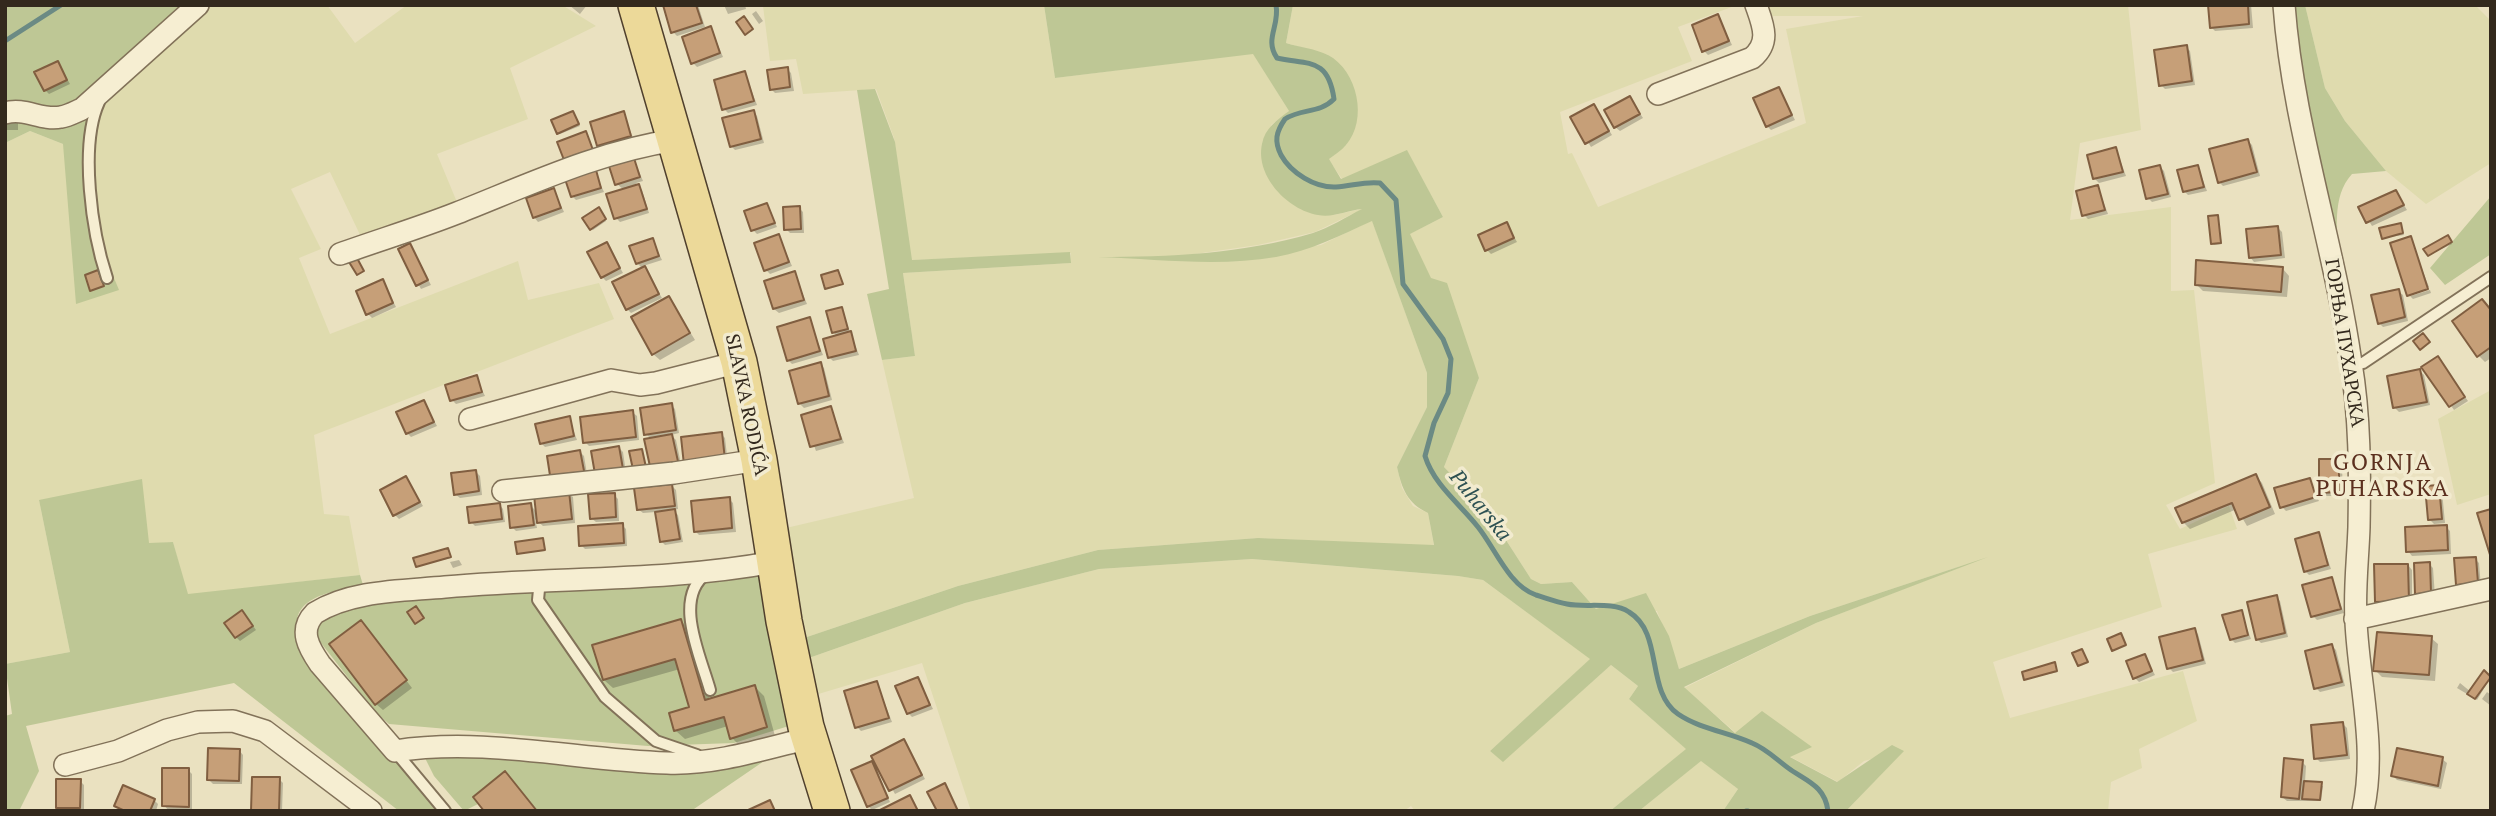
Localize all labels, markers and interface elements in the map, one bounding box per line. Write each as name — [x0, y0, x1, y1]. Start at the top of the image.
street label: ГОРЊА ПУХАРСКА — [2319, 257, 2369, 429]
street label: SLAVKA RODIĆA — [720, 332, 772, 478]
district label: GORNJA PUHARSKA — [2317, 449, 2449, 503]
water label: Puharska — [1444, 465, 1516, 547]

